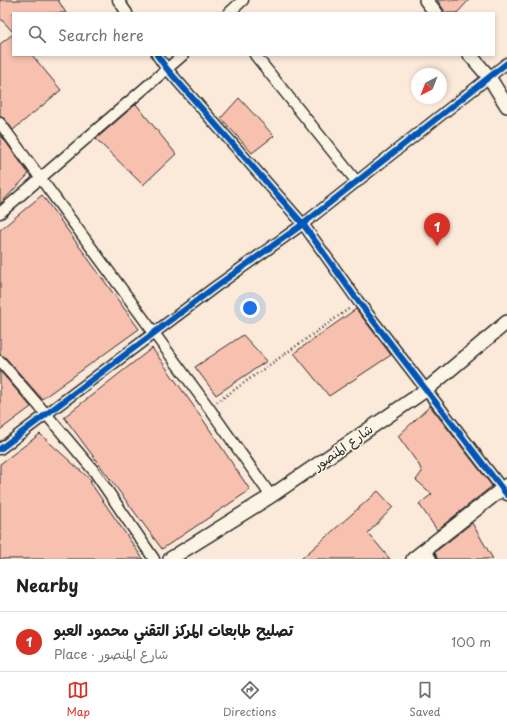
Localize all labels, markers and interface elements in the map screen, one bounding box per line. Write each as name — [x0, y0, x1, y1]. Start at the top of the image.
search box — [12, 12, 495, 56]
icon: search — [26, 23, 48, 45]
text: Search here — [58, 23, 144, 46]
north arrow — [411, 68, 447, 104]
pin: 1 — [424, 213, 450, 246]
your location — [240, 298, 260, 318]
street label: شارع المنصور — [308, 419, 377, 476]
text: Nearby — [16, 572, 78, 598]
text: تصليح طابعات المركز التقني محمود العبو — [54, 618, 293, 641]
text: 1 — [26, 632, 32, 651]
text: 100 m — [451, 632, 491, 651]
text: Place · شارع المنصور — [54, 644, 168, 663]
tab: Map — [66, 679, 90, 720]
tab: Directions — [223, 679, 276, 720]
tab: Saved — [409, 679, 441, 720]

